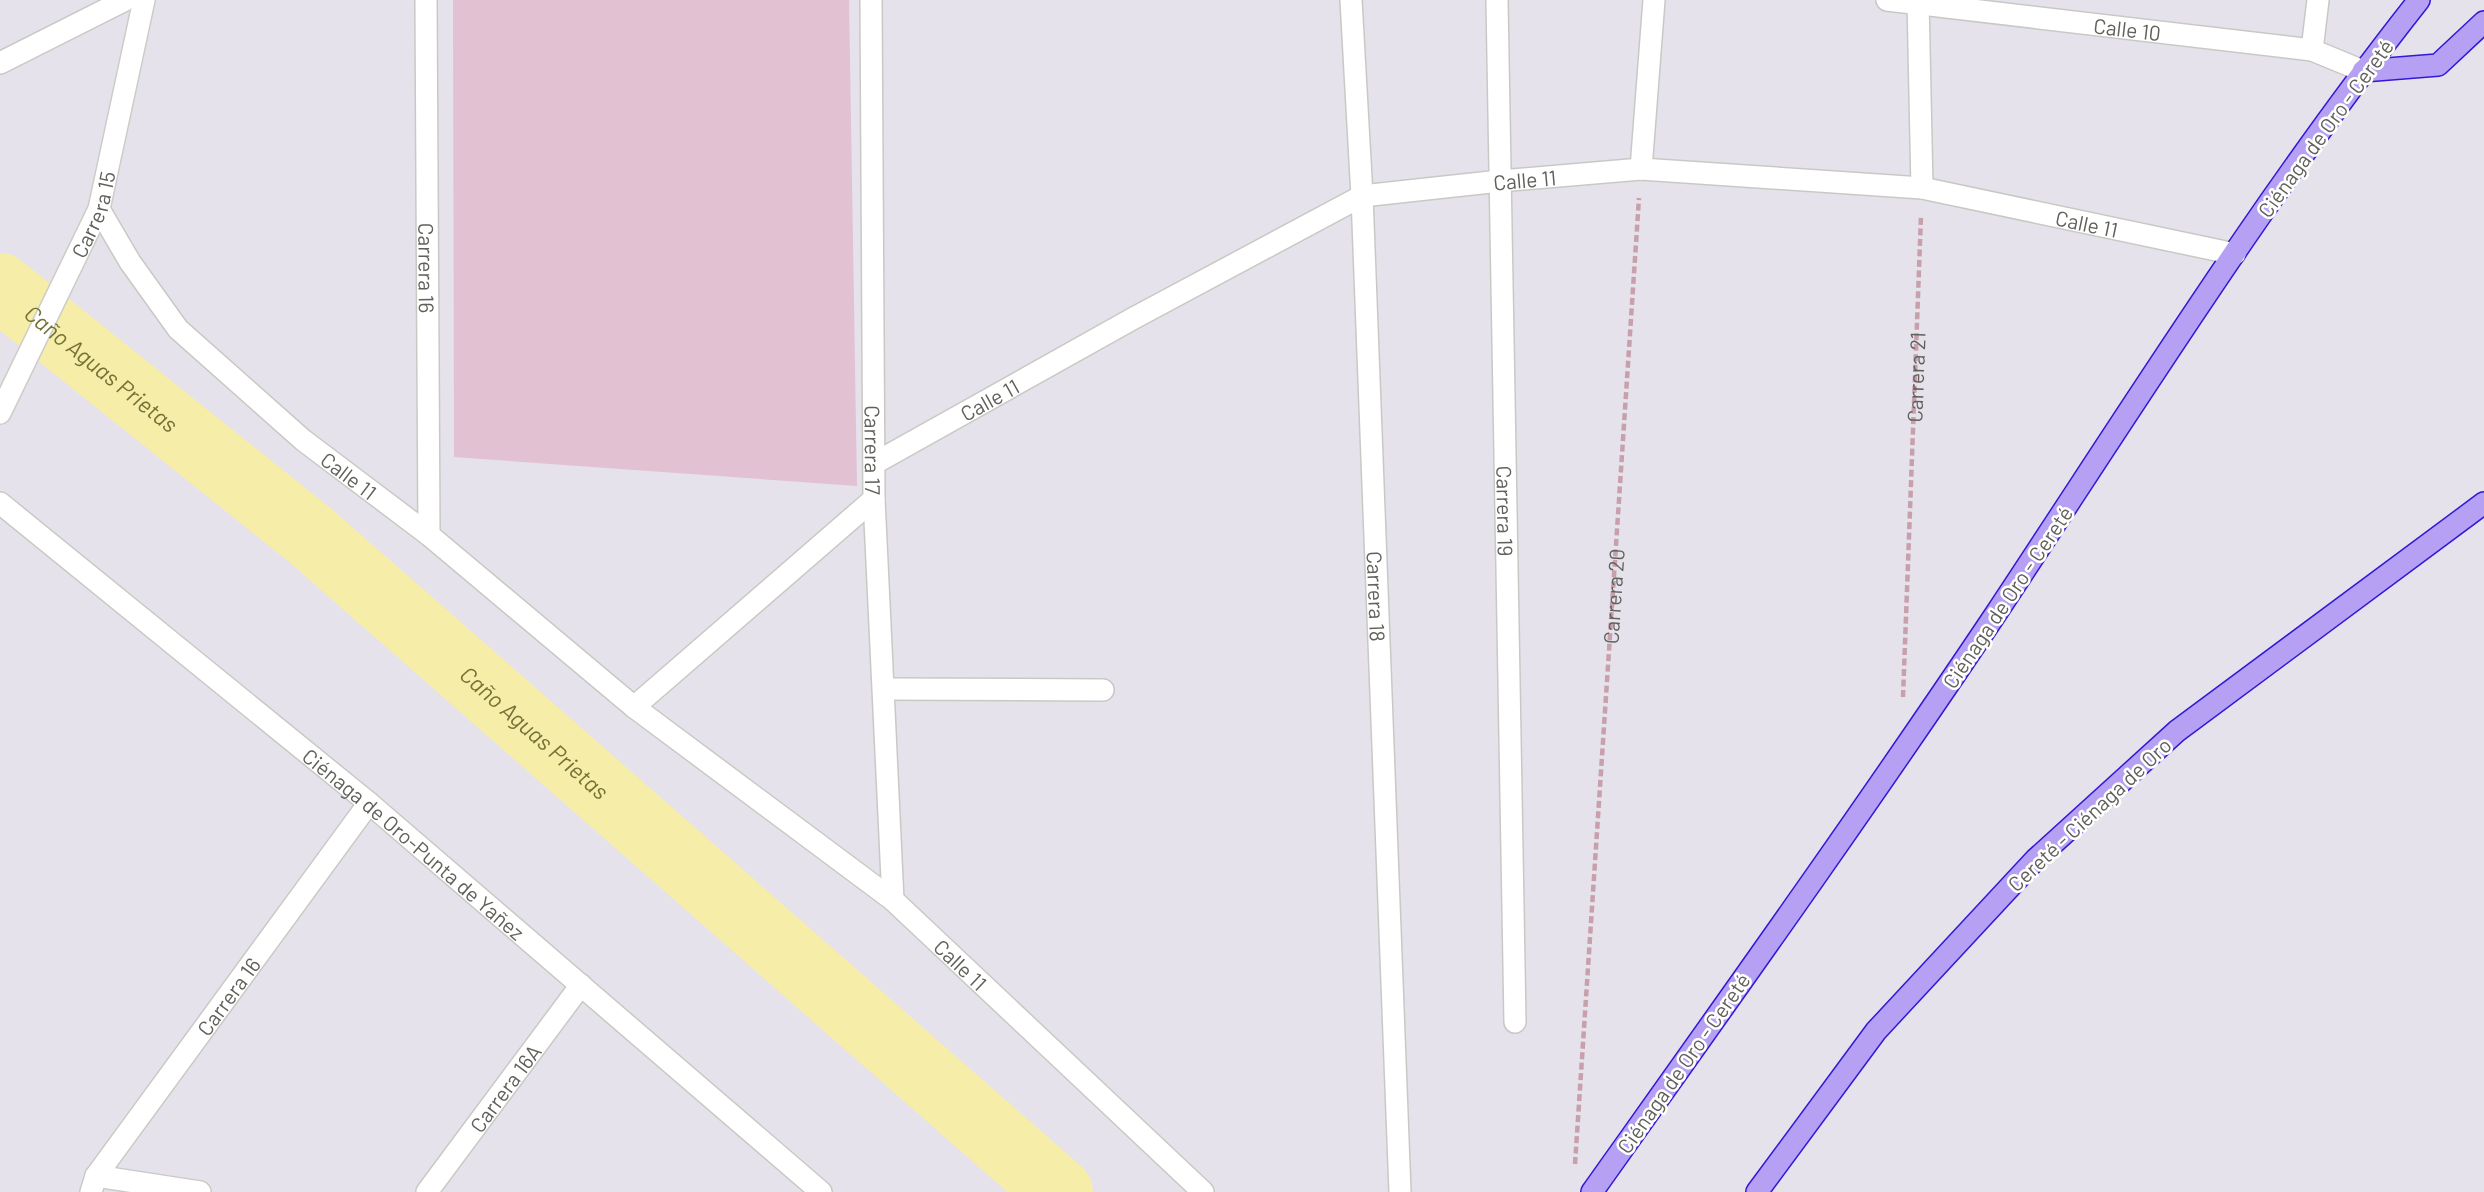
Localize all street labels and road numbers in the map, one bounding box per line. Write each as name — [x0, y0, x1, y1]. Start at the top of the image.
street label: Calle 10 — [2092, 12, 2162, 45]
street label: Ciénaga de Oro - Cereté — [2252, 34, 2398, 222]
street label: Calle 11 — [1492, 164, 1557, 194]
street label: Carrera 15 — [65, 169, 119, 261]
street label: Calle 11 — [2053, 204, 2121, 242]
street label: Carrera 16 — [415, 223, 440, 313]
street label: Carrera 21 — [1901, 331, 1929, 423]
street label: Calle 11 — [956, 373, 1023, 425]
street label: Carrera 17 — [861, 405, 886, 495]
street label: Calle 11 — [317, 446, 382, 504]
street label: Carrera 19 — [1493, 465, 1519, 556]
street label: Ciénaga de Oro - Cereté — [1937, 501, 2077, 693]
street label: Carrera 20 — [1597, 548, 1628, 645]
street label: Carrera 18 — [1363, 551, 1391, 642]
street label: Cereté - Ciénaga de Oro — [2002, 732, 2176, 896]
street label: Ciénaga de Oro-Punta de Yañez — [298, 742, 530, 944]
street label: Calle 11 — [930, 933, 993, 995]
street label: Carrera 16 — [191, 952, 265, 1040]
street label: Ciénaga de Oro - Cereté — [1611, 968, 1755, 1158]
street label: Carrera 16A — [464, 1039, 546, 1137]

